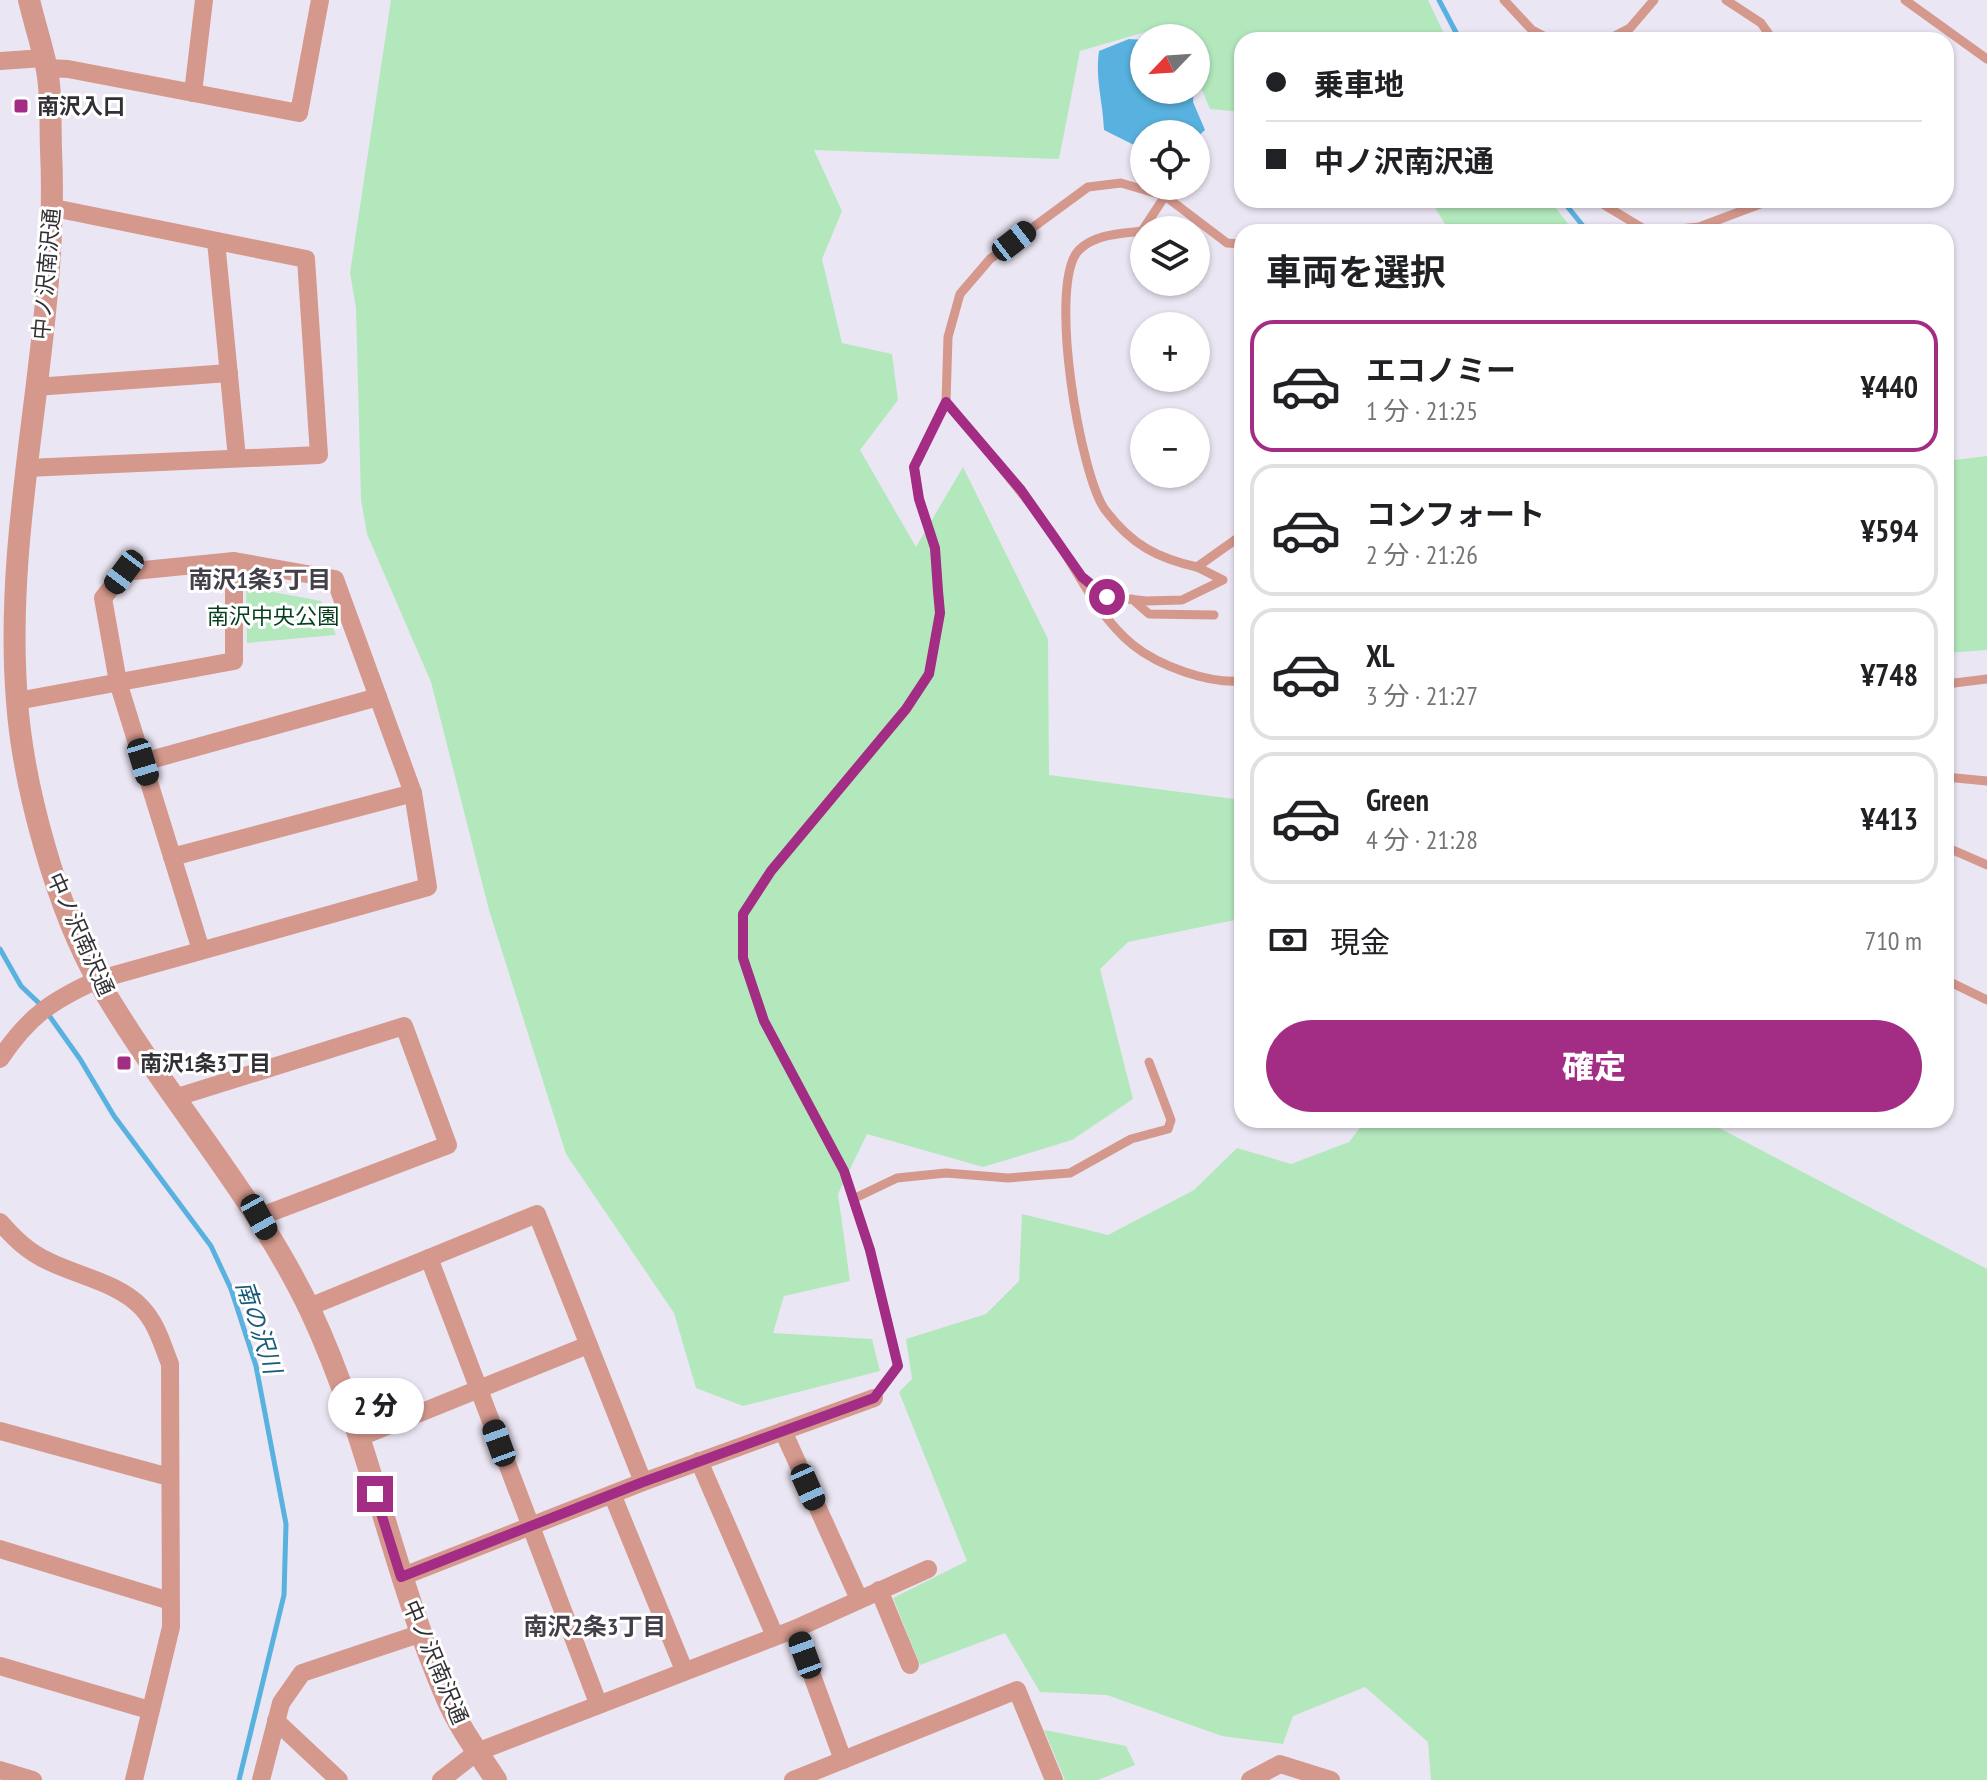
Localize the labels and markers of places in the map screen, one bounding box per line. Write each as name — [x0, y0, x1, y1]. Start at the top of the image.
place label: 南沢入口 — [37, 92, 125, 120]
marker: 南沢入口 — [12, 97, 30, 115]
place label: 南沢1条3丁目 — [140, 1049, 271, 1077]
marker: 南沢1条3丁目 — [115, 1054, 133, 1072]

